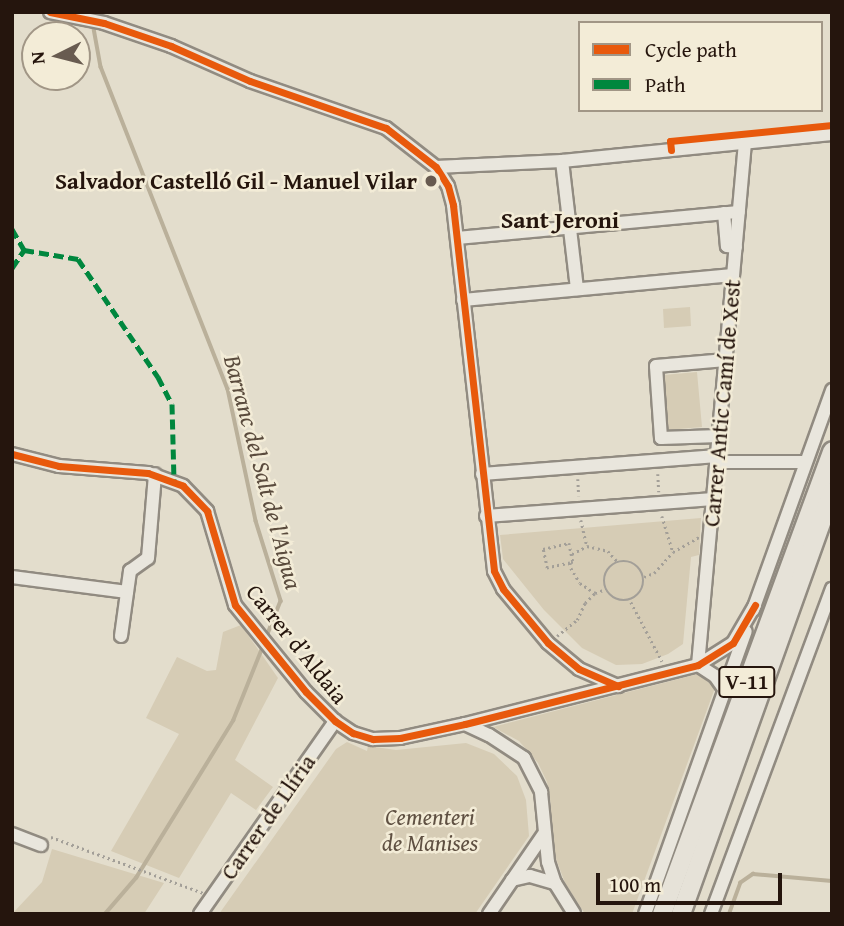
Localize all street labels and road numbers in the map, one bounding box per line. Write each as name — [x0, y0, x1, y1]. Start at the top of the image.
street label: Carrer Antic Camí de Xest — [697, 278, 747, 528]
street label: Carrer d’Aldaia — [240, 579, 354, 709]
road number: V-11 — [717, 664, 777, 700]
street label: Carrer de Llíria — [215, 749, 321, 885]

